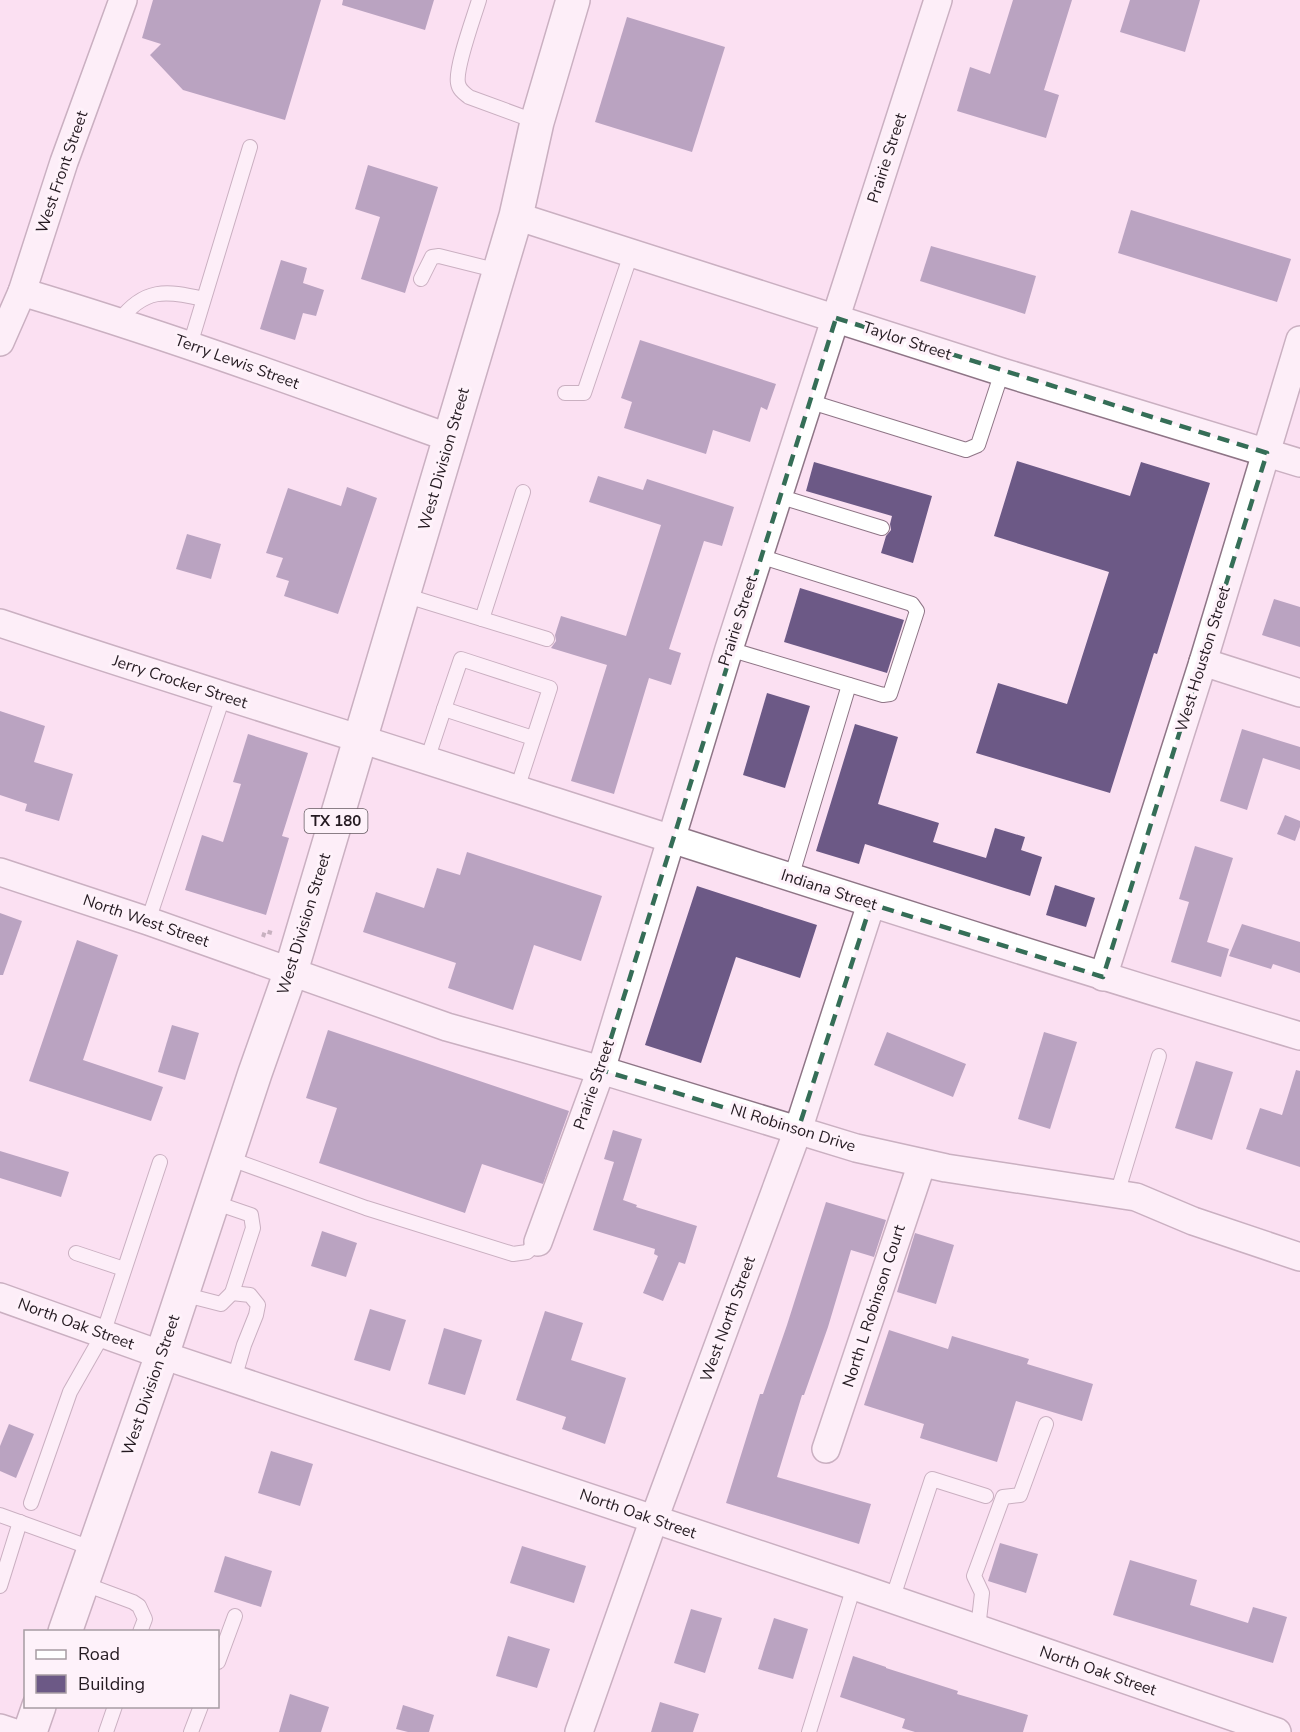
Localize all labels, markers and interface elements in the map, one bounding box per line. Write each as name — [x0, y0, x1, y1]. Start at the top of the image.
street label: West Front Street — [31, 107, 93, 236]
street label: Prairie Street — [862, 110, 912, 206]
street label: Taylor Street — [860, 316, 955, 366]
street label: Terry Lewis Street — [172, 329, 303, 395]
street label: West Division Street — [413, 385, 475, 533]
street label: Prairie Street — [713, 573, 763, 669]
street label: West Houston Street — [1170, 583, 1236, 735]
street label: Jerry Crocker Street — [109, 650, 251, 714]
road number: TX 180 — [304, 809, 368, 833]
street label: West Division Street — [272, 850, 336, 998]
street label: Indiana Street — [778, 864, 880, 916]
street label: North West Street — [80, 889, 212, 953]
street label: Prairie Street — [568, 1037, 620, 1133]
street label: Nl Robinson Drive — [728, 1098, 858, 1158]
street label: North L Robinson Court — [837, 1222, 911, 1390]
street label: West North Street — [695, 1253, 761, 1385]
street label: North Oak Street — [15, 1293, 138, 1355]
street label: West Division Street — [117, 1311, 185, 1458]
street label: North Oak Street — [577, 1484, 700, 1544]
legend — [24, 1630, 219, 1708]
street label: North Oak Street — [1037, 1641, 1160, 1701]
text: Road — [78, 1642, 120, 1666]
text: Building — [78, 1672, 145, 1696]

